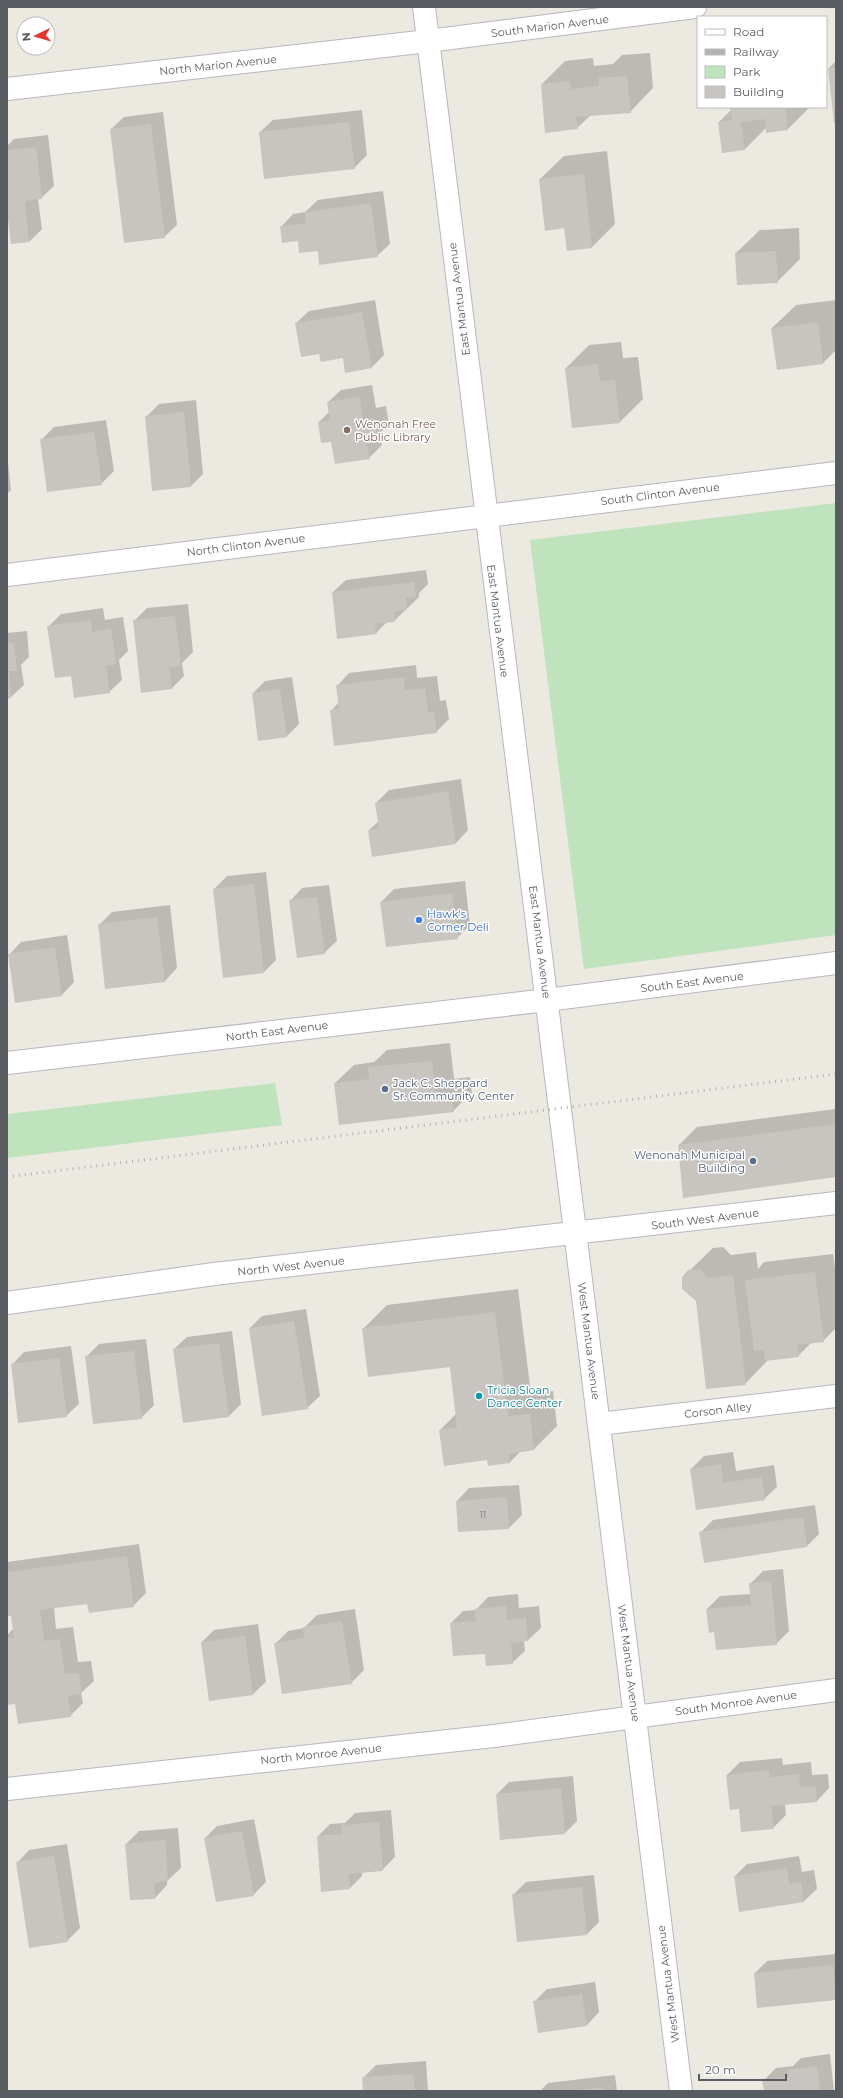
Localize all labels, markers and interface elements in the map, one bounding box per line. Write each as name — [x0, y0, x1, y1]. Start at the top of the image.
street label: South Marion Avenue — [490, 12, 610, 40]
north arrow — [16, 16, 56, 56]
legend — [697, 16, 827, 108]
text: Road — [733, 24, 764, 39]
text: N — [19, 32, 33, 42]
text: Railway — [733, 44, 779, 59]
street label: North Marion Avenue — [158, 52, 278, 78]
text: Park — [733, 64, 761, 79]
text: Building — [733, 84, 784, 99]
street label: East Mantua Avenue — [445, 241, 473, 356]
place label: Wenonah Free Public Library — [355, 417, 437, 444]
marker: Wenonah Free Public Library — [342, 425, 352, 435]
street label: South Clinton Avenue — [600, 480, 721, 508]
street label: North Clinton Avenue — [186, 531, 306, 559]
street label: East Mantua Avenue — [484, 564, 512, 679]
street label: East Mantua Avenue — [526, 885, 554, 1000]
place label: Hawk's Corner Deli — [427, 907, 489, 934]
marker: Hawk's Corner Deli — [414, 915, 424, 925]
street label: South East Avenue — [640, 969, 745, 995]
street label: North East Avenue — [225, 1018, 329, 1044]
place label: Jack C. Sheppard Sr. Community Center — [392, 1076, 515, 1103]
marker: Jack C. Sheppard Sr. Community Center — [380, 1084, 390, 1094]
place label: Wenonah Municipal Building — [634, 1148, 745, 1175]
marker: Wenonah Municipal Building — [748, 1156, 758, 1166]
street label: South West Avenue — [650, 1205, 760, 1233]
street label: North West Avenue — [237, 1253, 346, 1279]
street label: West Mantua Avenue — [575, 1282, 603, 1401]
place label: Tricia Sloan Dance Center — [487, 1383, 563, 1410]
marker: Tricia Sloan Dance Center — [474, 1391, 484, 1401]
street label: Corson Alley — [684, 1399, 753, 1421]
house number: 11 — [480, 1509, 486, 1520]
street label: West Mantua Avenue — [615, 1604, 643, 1723]
street label: South Monroe Avenue — [674, 1687, 798, 1718]
street label: North Monroe Avenue — [259, 1741, 383, 1767]
street label: West Mantua Avenue — [654, 1924, 682, 2043]
scale bar — [699, 2056, 786, 2082]
text: 20 m — [705, 2062, 736, 2077]

